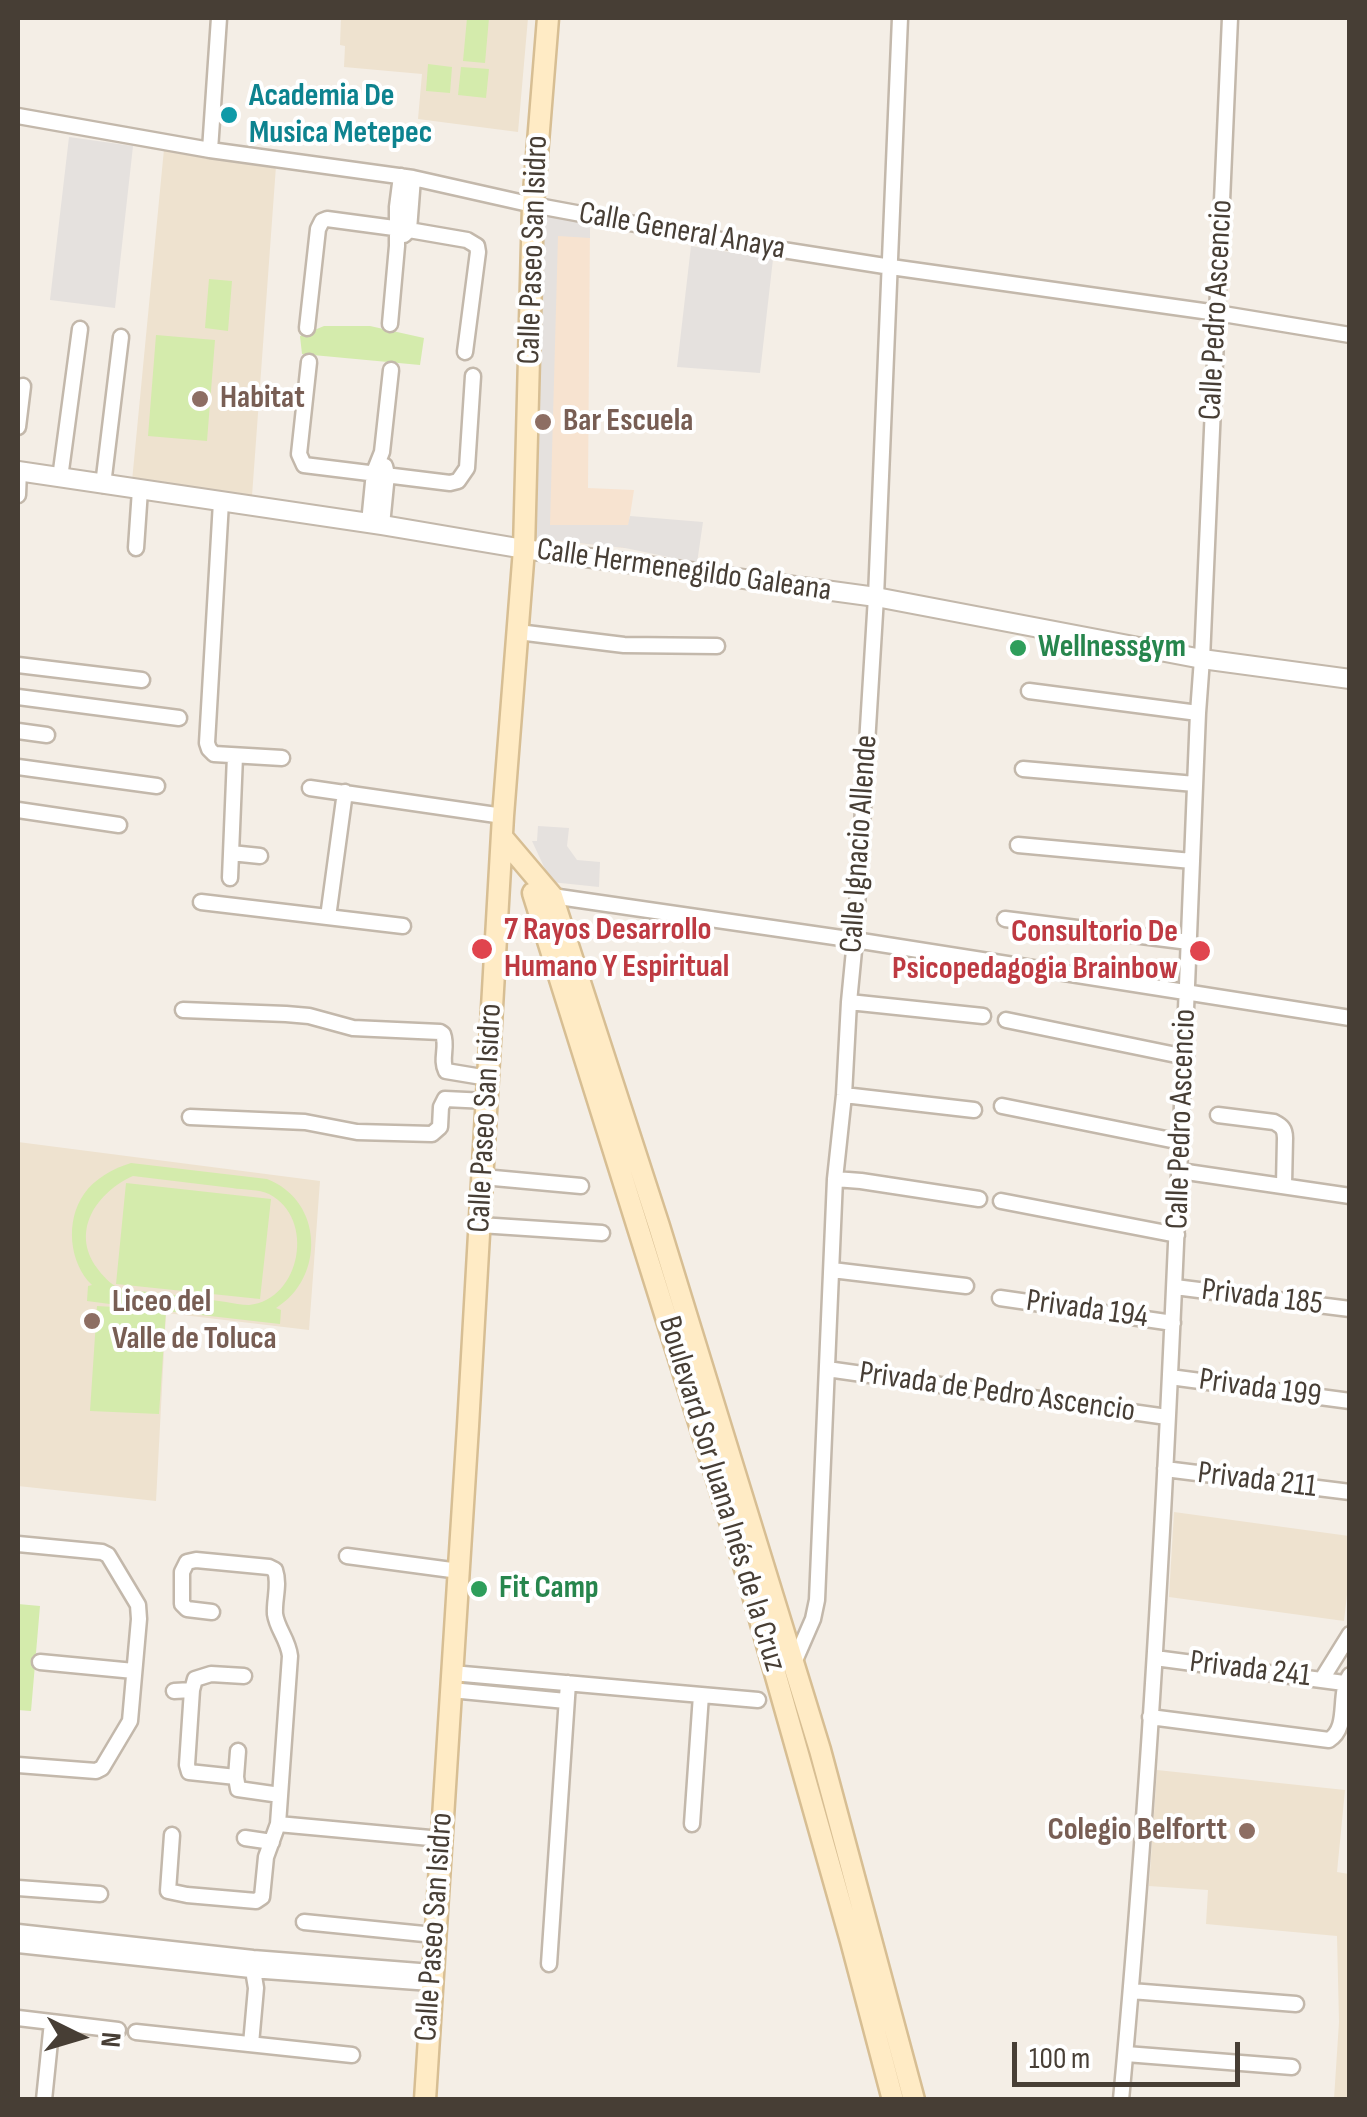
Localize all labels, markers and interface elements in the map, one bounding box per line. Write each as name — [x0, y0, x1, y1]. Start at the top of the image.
place label: Academia De Musica Metepec — [249, 78, 432, 153]
marker: Academia De Musica Metepec — [218, 104, 240, 126]
street label: Calle Paseo San Isidro — [511, 135, 557, 365]
street label: Calle General Anaya — [576, 195, 788, 269]
street label: Calle Pedro Ascencio — [1192, 199, 1242, 421]
place label: Habitat — [220, 380, 305, 418]
marker: Habitat — [189, 388, 211, 410]
place label: Bar Escuela — [563, 403, 693, 441]
marker: Bar Escuela — [532, 411, 554, 433]
street label: Calle Hermenegildo Galeana — [534, 531, 834, 611]
place label: Wellnessgym — [1038, 629, 1186, 667]
marker: Wellnessgym — [1007, 637, 1029, 659]
street label: Calle Ignacio Allende — [833, 734, 887, 954]
place label: 7 Rayos Desarrollo Humano Y Espiritual — [504, 912, 729, 987]
place label: Consultorio De Psicopedagogia Brainbow — [892, 914, 1178, 989]
marker: 7 Rayos Desarrollo Humano Y Espiritual — [469, 936, 495, 962]
marker: Consultorio De Psicopedagogia Brainbow — [1187, 938, 1213, 964]
street label: Calle Paseo San Isidro — [461, 1003, 511, 1233]
street label: Calle Pedro Ascencio — [1159, 1008, 1205, 1230]
street label: Privada 185 — [1199, 1272, 1325, 1324]
street label: Privada 194 — [1024, 1282, 1150, 1338]
place label: Liceo del Valle de Toluca — [112, 1284, 277, 1359]
marker: Liceo del Valle de Toluca — [81, 1310, 103, 1332]
street label: Boulevard Sor Juana Inés de la Cruz — [649, 1312, 793, 1676]
street label: Privada de Pedro Ascencio — [857, 1355, 1137, 1431]
street label: Privada 199 — [1196, 1361, 1324, 1417]
street label: Privada 211 — [1195, 1455, 1319, 1507]
place label: Fit Camp — [499, 1570, 599, 1608]
marker: Fit Camp — [468, 1578, 490, 1600]
street label: Privada 241 — [1187, 1644, 1313, 1696]
street label: Calle Paseo San Isidro — [408, 1811, 462, 2043]
place label: Colegio Belfortt — [1047, 1812, 1227, 1850]
marker: Colegio Belfortt — [1236, 1820, 1258, 1842]
north arrow — [30, 1987, 130, 2087]
scale bar — [1017, 2022, 1244, 2084]
text: N — [93, 2031, 127, 2049]
text: 100 m — [1029, 2041, 1090, 2077]

